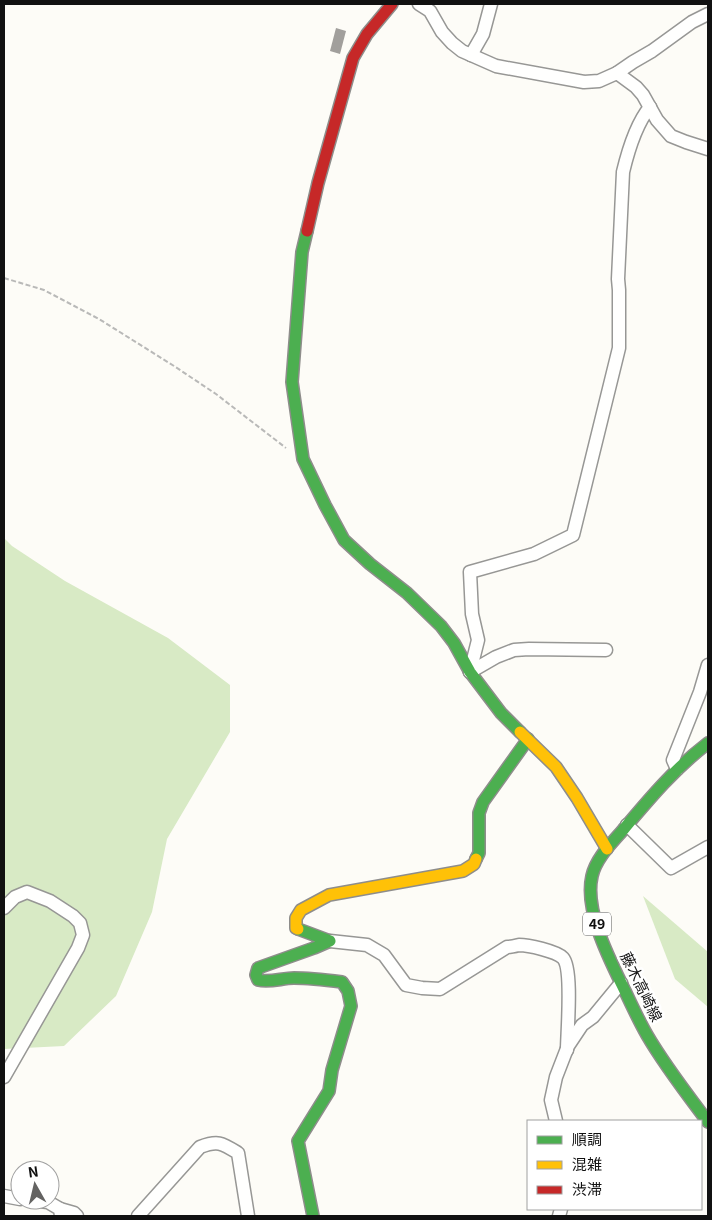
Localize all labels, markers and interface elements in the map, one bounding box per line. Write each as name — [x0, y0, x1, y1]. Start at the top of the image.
road number: 49 — [583, 912, 611, 936]
street label: 藤木高崎線 — [616, 948, 668, 1025]
legend — [527, 1120, 702, 1210]
text: 順調 — [572, 1128, 602, 1149]
text: 混雑 — [572, 1153, 602, 1174]
north arrow — [10, 1160, 60, 1210]
text: N — [26, 1161, 40, 1182]
text: 渋滞 — [572, 1178, 602, 1199]

